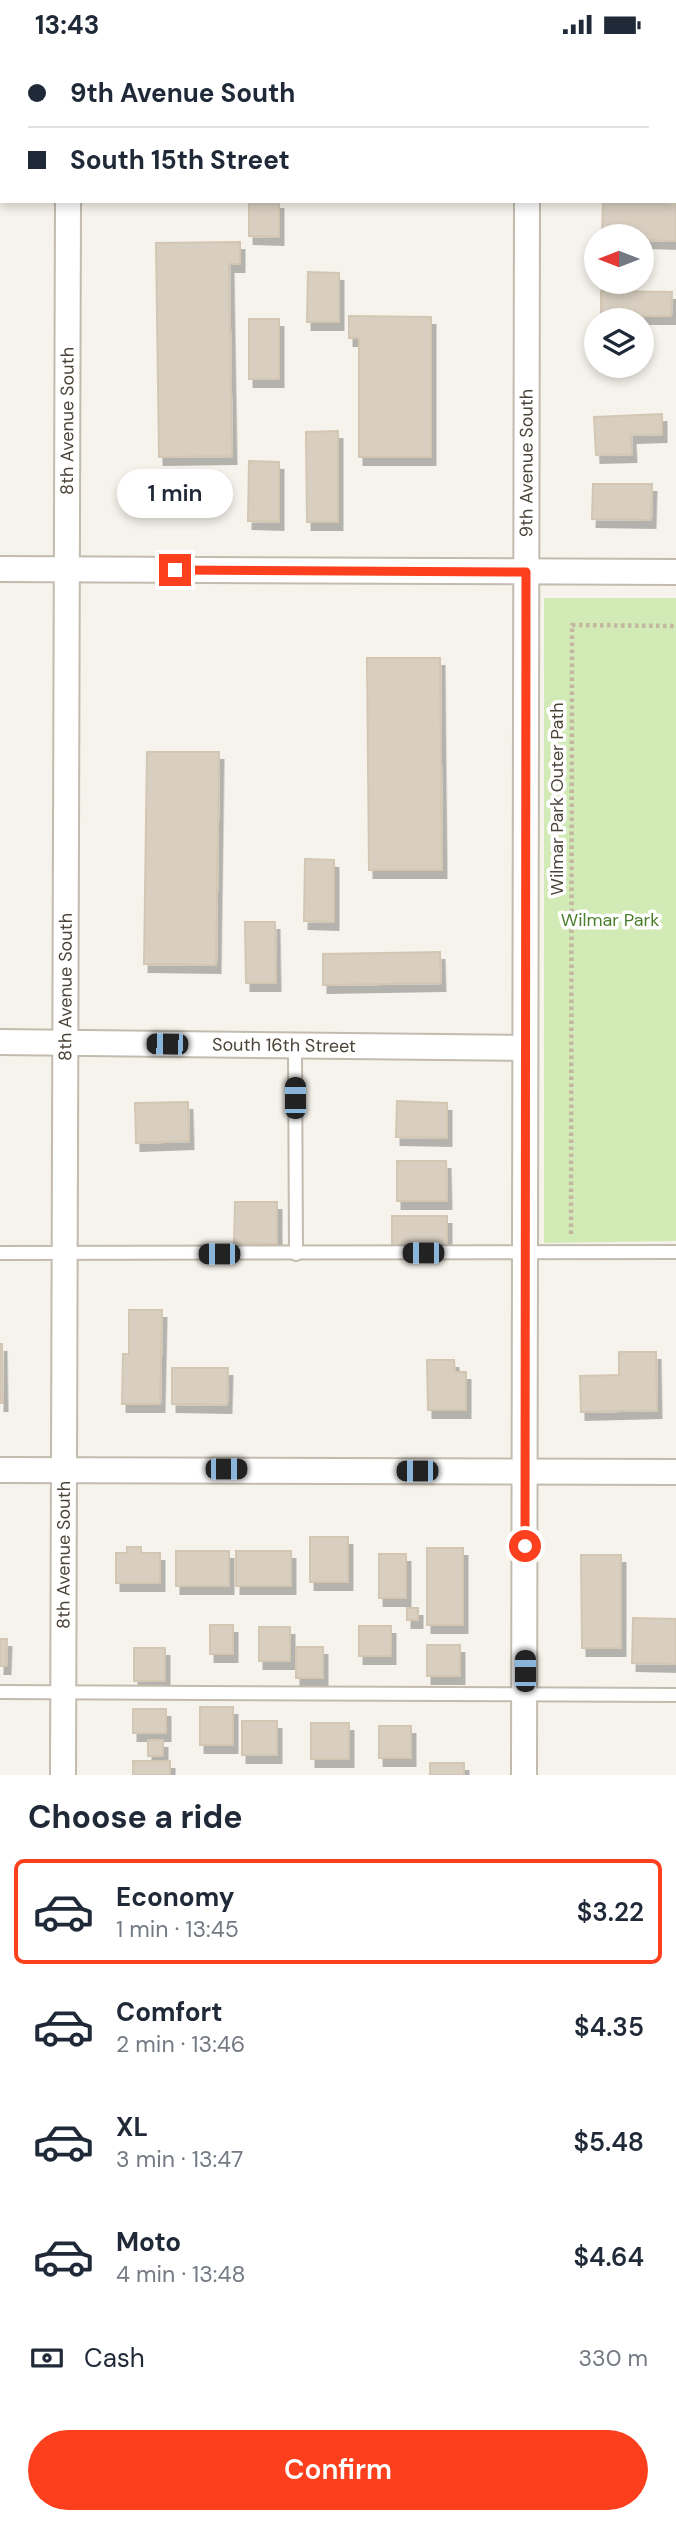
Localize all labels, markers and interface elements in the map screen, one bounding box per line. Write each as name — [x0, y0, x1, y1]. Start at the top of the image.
text: 13:43 — [35, 8, 99, 42]
text: 9th Avenue South — [70, 76, 295, 110]
text: South 15th Street — [70, 143, 290, 177]
north arrow — [584, 224, 654, 294]
map controls — [584, 224, 654, 378]
button: layers — [584, 308, 654, 378]
street label: 8th Avenue South — [55, 347, 80, 495]
street label: 9th Avenue South — [514, 389, 539, 537]
callout: 1 min — [117, 469, 233, 517]
text: 1 min — [148, 478, 202, 508]
route end — [159, 554, 191, 586]
street label: Wilmar Park Outer Path — [545, 702, 569, 896]
park label: Wilmar Park — [561, 908, 659, 932]
street label: 8th Avenue South — [53, 913, 78, 1061]
street label: South 16th Street — [212, 1032, 356, 1058]
car — [146, 1033, 189, 1055]
car — [285, 1077, 306, 1119]
car — [403, 1243, 445, 1264]
car — [199, 1244, 241, 1265]
car — [206, 1459, 248, 1480]
car — [397, 1461, 439, 1482]
street label: 8th Avenue South — [51, 1481, 76, 1629]
route start — [509, 1530, 541, 1562]
car — [515, 1650, 536, 1692]
text: Choose a ride — [28, 1796, 243, 1838]
icon: car — [32, 1880, 95, 1943]
text: Economy — [116, 1880, 234, 1914]
text: $3.22 — [577, 1895, 644, 1929]
text: 1 min · 13:45 — [116, 1914, 239, 1944]
icon: car — [32, 1995, 95, 2058]
text: Comfort — [116, 1995, 222, 2029]
text: $4.35 — [574, 2010, 644, 2044]
text: 2 min · 13:46 — [116, 2029, 245, 2059]
icon: car — [32, 2110, 95, 2173]
text: XL — [116, 2110, 148, 2144]
text: $5.48 — [573, 2125, 644, 2159]
text: 3 min · 13:47 — [116, 2144, 243, 2174]
icon: car — [32, 2225, 95, 2288]
text: Moto — [116, 2225, 181, 2259]
text: $4.64 — [573, 2240, 644, 2274]
text: 4 min · 13:48 — [116, 2259, 245, 2289]
icon: cash — [28, 2339, 66, 2377]
text: Cash — [84, 2341, 145, 2375]
text: 330 m — [578, 2343, 648, 2373]
button: Confirm — [28, 2430, 648, 2510]

